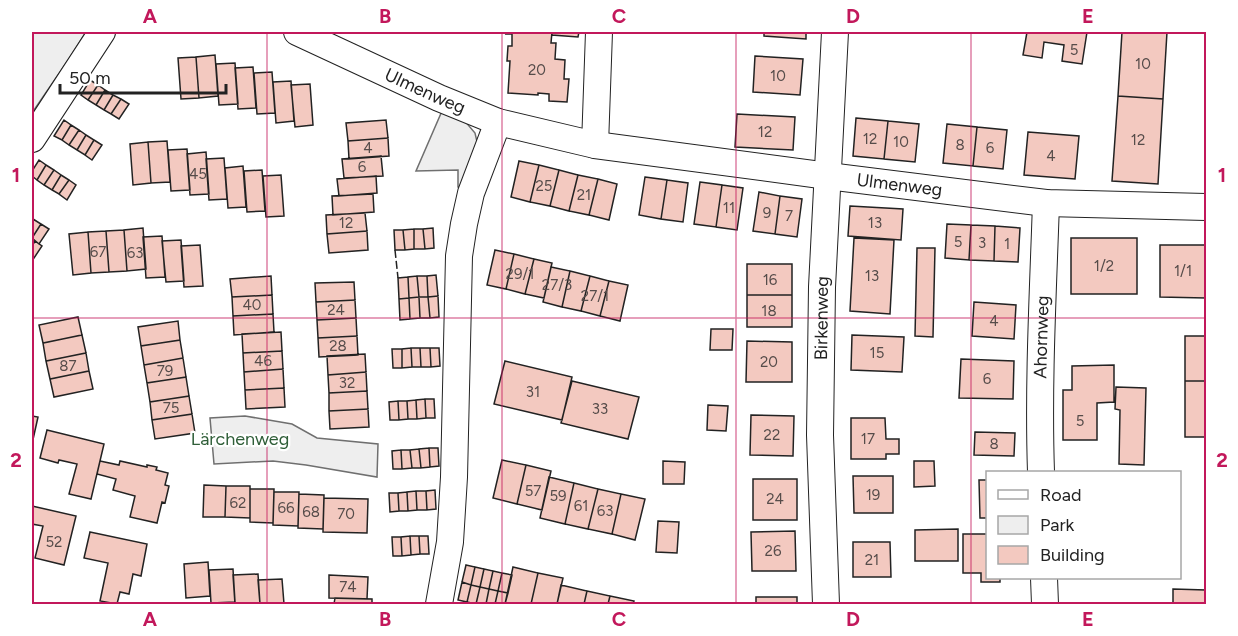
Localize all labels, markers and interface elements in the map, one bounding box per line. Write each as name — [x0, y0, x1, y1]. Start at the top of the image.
text: A — [143, 4, 158, 28]
text: B — [379, 4, 391, 28]
text: C — [612, 4, 626, 28]
text: D — [846, 4, 860, 28]
text: E — [1082, 4, 1094, 28]
house number: 5 — [1070, 41, 1078, 59]
house number: 10 — [1135, 55, 1151, 73]
scale bar — [60, 57, 226, 95]
house number: 20 — [528, 61, 546, 79]
street label: Ulmenweg — [381, 63, 469, 119]
text: 50 m — [69, 67, 111, 89]
house number: 10 — [770, 67, 786, 85]
house number: 12 — [758, 123, 772, 141]
house number: 12 — [863, 130, 877, 148]
house number: 12 — [1131, 131, 1145, 149]
house number: 10 — [893, 133, 909, 151]
house number: 8 — [955, 136, 965, 154]
house number: 4 — [363, 139, 373, 157]
house number: 6 — [986, 139, 995, 157]
house number: 4 — [1046, 147, 1056, 165]
house number: 6 — [358, 158, 367, 176]
text: 1 — [12, 163, 20, 187]
text: 1 — [1218, 163, 1226, 187]
house number: 45 — [189, 165, 207, 183]
street label: Ulmenweg — [855, 169, 944, 201]
house number: 25 — [535, 177, 553, 195]
house number: 21 — [577, 186, 591, 204]
house number: 11 — [723, 199, 735, 217]
house number: 9 — [763, 204, 771, 222]
house number: 7 — [785, 207, 793, 225]
house number: 12 — [339, 214, 353, 232]
house number: 13 — [868, 214, 882, 232]
house number: 5 — [954, 233, 962, 251]
house number: 3 — [978, 234, 986, 252]
house number: 1 — [1004, 235, 1010, 253]
house number: 67 — [90, 243, 106, 261]
house number: 63 — [127, 244, 143, 262]
house number: 1/2 — [1094, 257, 1114, 275]
house number: 1/1 — [1174, 262, 1192, 280]
house number: 29/1 — [506, 265, 534, 283]
house number: 13 — [865, 267, 879, 285]
house number: 16 — [763, 271, 778, 289]
house number: 27/3 — [542, 276, 572, 294]
street label: Birkenweg — [810, 276, 834, 360]
house number: 27/1 — [581, 287, 609, 305]
street label: Ahornweg — [1029, 295, 1054, 379]
house number: 40 — [243, 296, 261, 314]
house number: 24 — [327, 301, 345, 319]
house number: 18 — [761, 302, 777, 320]
house number: 4 — [989, 312, 999, 330]
house number: 28 — [329, 337, 347, 355]
house number: 15 — [870, 344, 884, 362]
house number: 46 — [254, 352, 272, 370]
house number: 20 — [760, 353, 778, 371]
house number: 87 — [59, 357, 77, 375]
house number: 79 — [157, 362, 173, 380]
house number: 6 — [983, 370, 992, 388]
house number: 32 — [339, 374, 355, 392]
house number: 31 — [526, 383, 540, 401]
house number: 75 — [163, 399, 179, 417]
house number: 33 — [592, 400, 608, 418]
house number: 5 — [1076, 412, 1084, 430]
house number: 22 — [764, 426, 780, 444]
park label: Lärchenweg — [191, 428, 289, 450]
house number: 17 — [861, 430, 875, 448]
house number: 8 — [989, 435, 999, 453]
text: 2 — [10, 448, 22, 472]
text: 2 — [1216, 448, 1228, 472]
legend — [986, 471, 1181, 579]
house number: 57 — [525, 482, 541, 500]
text: Road — [1040, 484, 1081, 506]
house number: 19 — [866, 486, 880, 504]
house number: 59 — [549, 487, 567, 505]
house number: 24 — [766, 490, 784, 508]
house number: 62 — [230, 494, 246, 512]
house number: 61 — [574, 497, 588, 515]
house number: 66 — [278, 499, 295, 517]
house number: 63 — [597, 502, 613, 520]
house number: 68 — [302, 503, 320, 521]
house number: 70 — [337, 505, 355, 523]
text: Park — [1040, 514, 1075, 536]
house number: 52 — [45, 533, 63, 551]
house number: 26 — [765, 542, 782, 560]
text: Building — [1040, 544, 1105, 566]
house number: 21 — [865, 551, 879, 569]
house number: 74 — [339, 578, 357, 596]
text: A — [143, 607, 158, 631]
text: B — [379, 607, 391, 631]
text: C — [612, 607, 626, 631]
text: D — [846, 607, 860, 631]
text: E — [1082, 607, 1094, 631]

